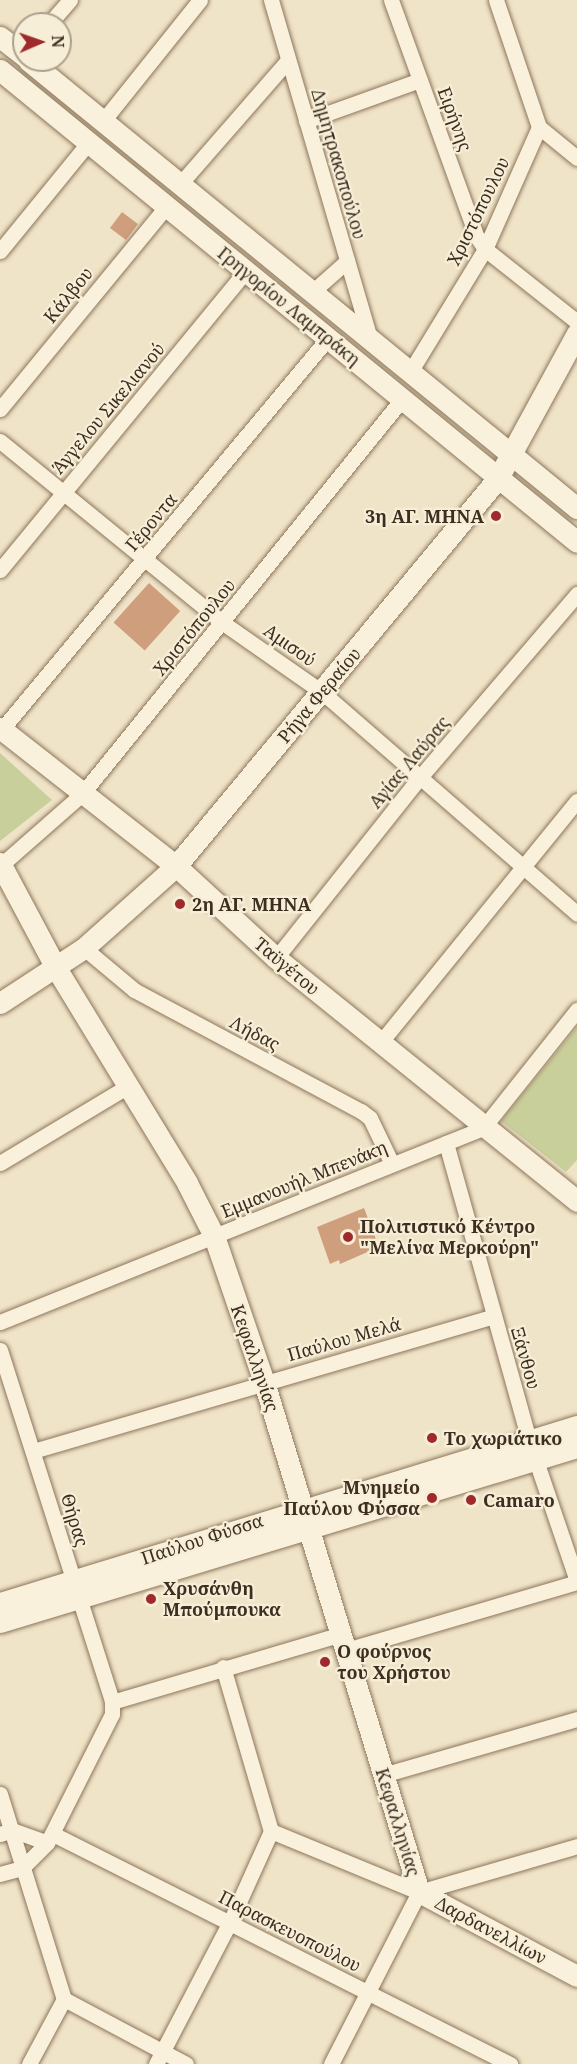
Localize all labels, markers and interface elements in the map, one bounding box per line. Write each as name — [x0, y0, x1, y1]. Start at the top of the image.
north arrow — [12, 12, 72, 72]
text: N — [47, 35, 69, 48]
street label: Ειρήνης — [433, 84, 477, 154]
street label: Δημητρακοπούλου — [307, 86, 371, 242]
street label: Χριστόπουλου — [442, 153, 514, 269]
street label: Γρηγορίου Λαμπράκη — [213, 242, 365, 370]
street label: Κάλβου — [39, 263, 97, 327]
street label: Άγγελου Σικελιανού — [47, 338, 169, 478]
street label: Γέροντα — [121, 489, 181, 555]
place label: 3η ΑΓ. ΜΗΝΑ — [365, 505, 484, 527]
marker: 3η ΑΓ. ΜΗΝΑ — [489, 509, 503, 523]
street label: Χριστόπουλου — [148, 574, 240, 680]
street label: Αμισού — [260, 619, 320, 671]
street label: Ρήγα Φεραίου — [273, 643, 365, 747]
street label: Αγίας Λαύρας — [364, 712, 454, 812]
place label: 2η ΑΓ. ΜΗΝΑ — [192, 893, 311, 915]
marker: 2η ΑΓ. ΜΗΝΑ — [173, 897, 187, 911]
street label: Ταϋγέτου — [250, 933, 324, 999]
street label: Λήδας — [226, 1011, 284, 1055]
street label: Εμμανουήλ Μπενάκη — [218, 1136, 390, 1222]
place label: Πολιτιστικό Κέντρο "Μελίνα Μερκούρη" — [360, 1216, 539, 1258]
marker: Πολιτιστικό Κέντρο "Μελίνα Μερκούρη" — [341, 1230, 355, 1244]
street label: Κεφαλληνίας — [227, 1301, 283, 1415]
street label: Παύλου Μελά — [285, 1312, 403, 1366]
street label: Ξάνθου — [507, 1325, 545, 1391]
place label: Το χωριάτικο — [444, 1427, 562, 1449]
marker: Το χωριάτικο — [425, 1431, 439, 1445]
place label: Μνημείο Παύλου Φύσσα — [284, 1477, 420, 1520]
place label: Camaro — [483, 1489, 555, 1511]
street label: Θήρας — [57, 1491, 93, 1549]
marker: Μνημείο Παύλου Φύσσα — [425, 1491, 439, 1505]
marker: Camaro — [464, 1493, 478, 1507]
street label: Παύλου Φύσσα — [138, 1509, 266, 1569]
place label: Χρυσάνθη Μπούμπουκα — [163, 1578, 281, 1620]
marker: Χρυσάνθη Μπούμπουκα — [144, 1592, 158, 1606]
place label: Ο φούρνος του Χρήστου — [337, 1641, 451, 1684]
marker: Ο φούρνος του Χρήστου — [318, 1655, 332, 1669]
street label: Κεφαλληνίας — [371, 1765, 425, 1879]
street label: Παρασκευοπούλου — [215, 1886, 365, 1976]
street label: Δαρδανελλίων — [432, 1892, 550, 1968]

